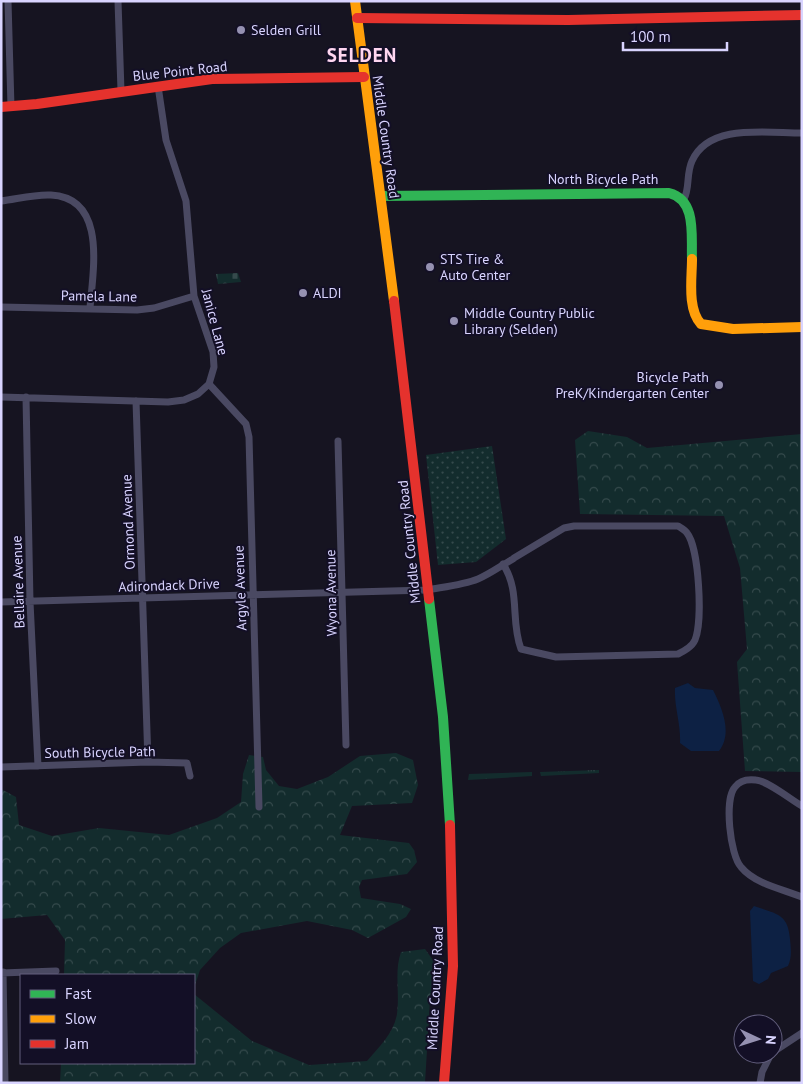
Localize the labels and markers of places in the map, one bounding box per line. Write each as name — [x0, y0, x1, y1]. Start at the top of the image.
place label: Selden Grill — [251, 21, 321, 39]
marker: Selden Grill — [235, 24, 247, 36]
place label: STS Tire & Auto Center — [440, 250, 511, 284]
marker: STS Tire & Auto Center — [424, 261, 436, 273]
place label: ALDI — [313, 284, 342, 302]
marker: ALDI — [297, 287, 309, 299]
place label: Middle Country Public Library (Selden) — [464, 304, 595, 338]
marker: Middle Country Public Library (Selden) — [448, 315, 460, 327]
place label: Bicycle Path PreK/Kindergarten Center — [555, 368, 709, 402]
marker: Bicycle Path PreK/Kindergarten Center — [713, 379, 725, 391]

